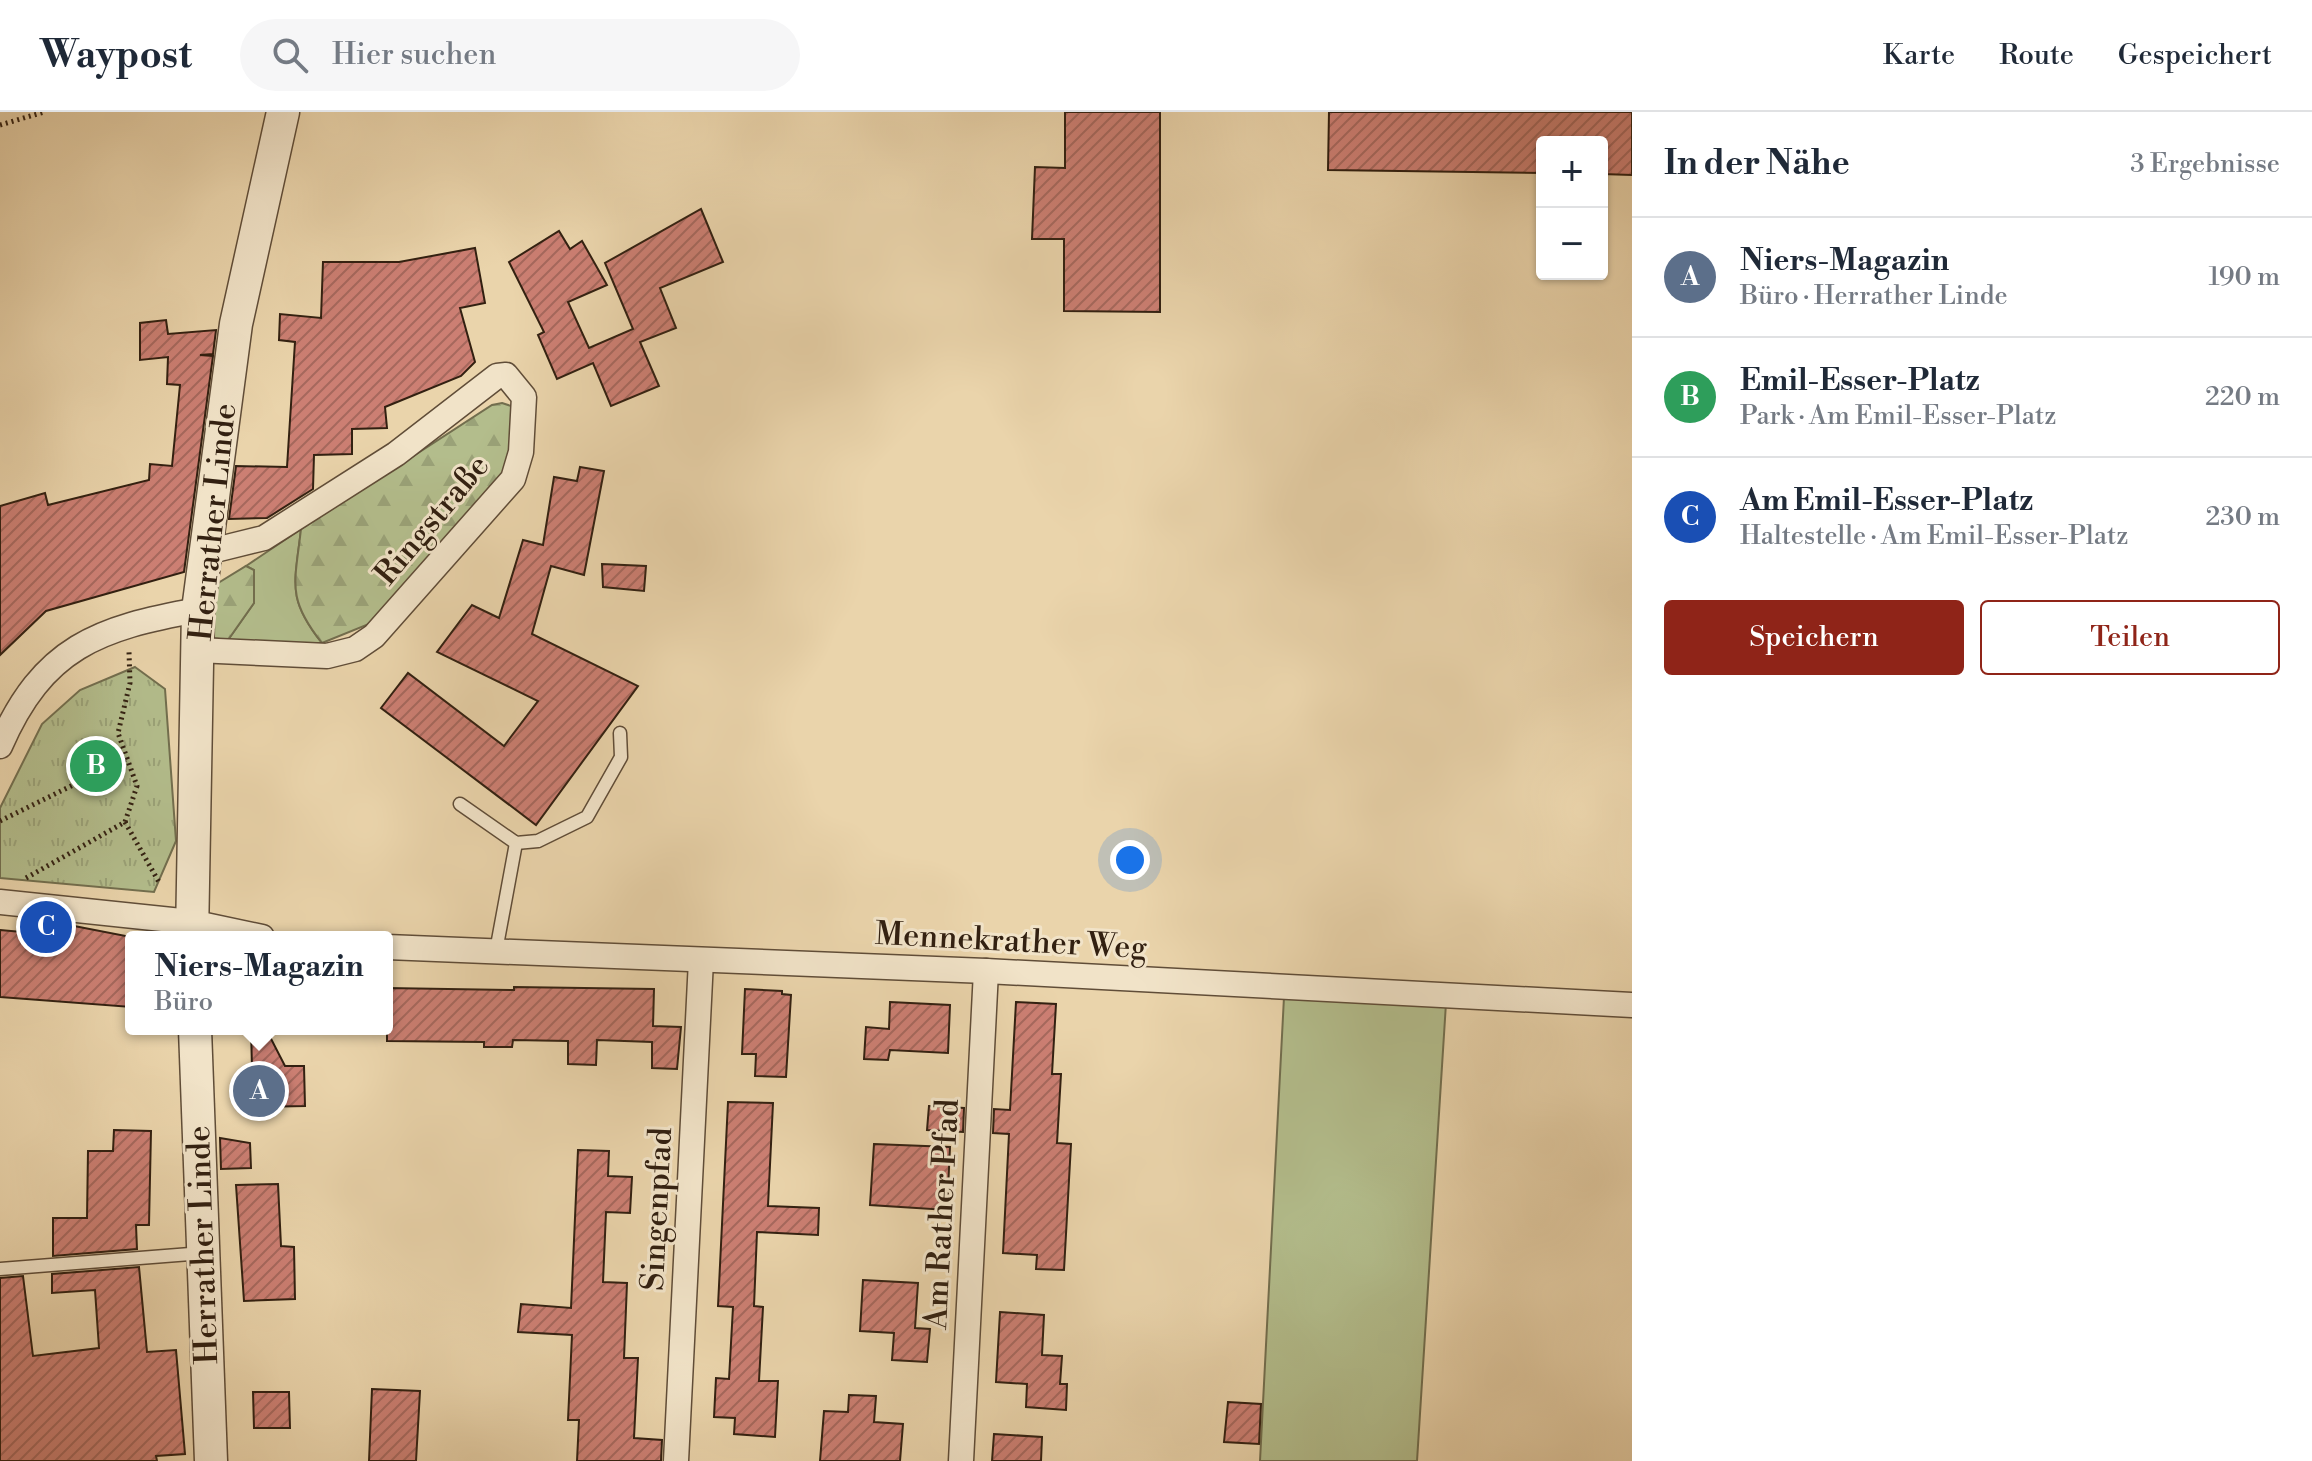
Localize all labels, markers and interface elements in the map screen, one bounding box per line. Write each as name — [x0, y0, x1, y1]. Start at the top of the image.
search box — [240, 19, 800, 91]
text: Waypost — [40, 32, 192, 79]
icon: search — [268, 33, 312, 77]
text: Hier suchen — [332, 36, 496, 74]
text: Karte — [1883, 38, 1955, 73]
text: Route — [1999, 38, 2074, 73]
text: Gespeichert — [2118, 38, 2272, 73]
map controls — [1536, 136, 1608, 280]
button: + — [1536, 136, 1608, 208]
text: In der Nähe — [1664, 143, 1850, 185]
text: 3 Ergebnisse — [2130, 148, 2280, 180]
button: − — [1536, 208, 1608, 280]
text: Niers-Magazin — [1740, 242, 1949, 280]
text: A — [1681, 261, 1699, 293]
text: 190 m — [2209, 261, 2280, 293]
text: Büro · Herrather Linde — [1740, 280, 2008, 312]
text: Emil-Esser-Platz — [1740, 362, 1980, 400]
text: B — [1680, 381, 1700, 413]
text: 220 m — [2205, 381, 2280, 413]
text: Park · Am Emil-Esser-Platz — [1740, 400, 2057, 432]
street label: Herrather Linde — [181, 401, 245, 643]
street label: Ringstraße — [366, 447, 498, 593]
text: Am Emil-Esser-Platz — [1740, 482, 2033, 520]
text: C — [1681, 501, 1699, 533]
text: 230 m — [2205, 501, 2280, 533]
text: Haltestelle · Am Emil-Esser-Platz — [1740, 520, 2129, 552]
button: Speichern — [1664, 600, 1964, 675]
button: Teilen — [1980, 600, 2280, 675]
pin: B — [70, 736, 122, 796]
your location — [1110, 840, 1150, 880]
pin: C — [20, 897, 72, 957]
street label: Mennekrather Weg — [874, 914, 1148, 968]
popup — [125, 931, 393, 1035]
text: Niers-Magazin — [154, 948, 364, 986]
text: Büro — [154, 986, 213, 1018]
pin: A — [233, 1061, 285, 1121]
street label: Am Rather Pfad — [916, 1098, 968, 1331]
street label: Herrather Linde — [179, 1125, 227, 1365]
street label: Singenpfad — [633, 1126, 681, 1292]

